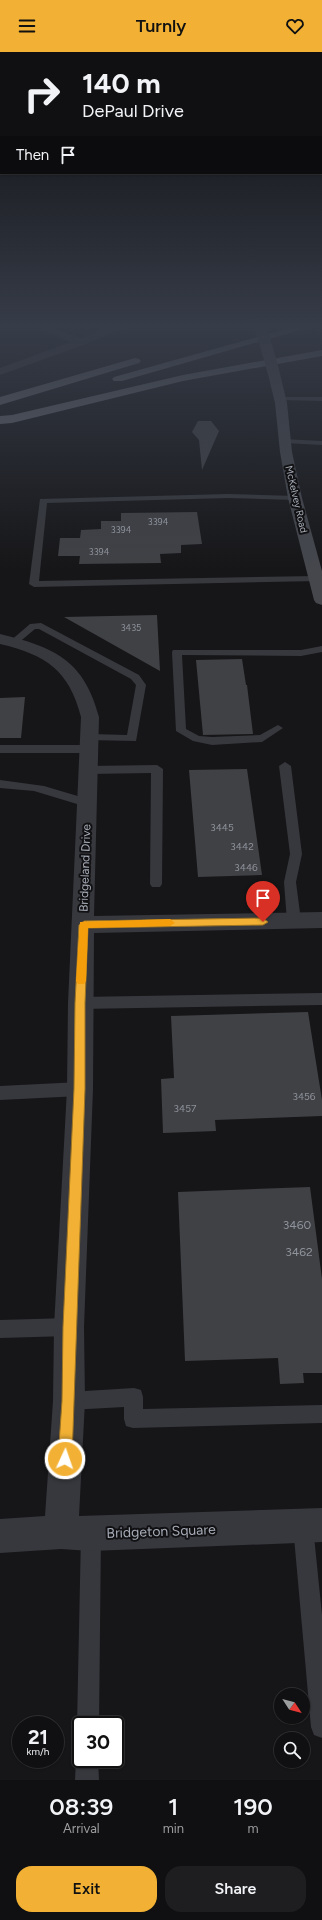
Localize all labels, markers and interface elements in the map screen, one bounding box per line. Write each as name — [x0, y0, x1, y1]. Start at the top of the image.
icon: menu — [16, 15, 38, 37]
text: Turnly — [136, 15, 186, 37]
icon: heart — [284, 15, 306, 37]
text: 140 m — [82, 66, 161, 100]
icon: right — [16, 68, 68, 120]
text: DePaul Drive — [82, 100, 184, 122]
icon: arrive — [57, 144, 79, 166]
text: Then — [16, 146, 49, 164]
street label: McKelvey Road — [282, 464, 311, 534]
house number: 3394 — [148, 516, 169, 527]
house number: 3394 — [111, 524, 132, 535]
house number: 3394 — [89, 546, 110, 557]
house number: 3435 — [121, 622, 141, 633]
house number: 3445 — [210, 821, 234, 834]
street label: Bridgeland Drive — [76, 823, 94, 912]
house number: 3442 — [230, 840, 254, 853]
house number: 3446 — [234, 861, 258, 874]
pin — [246, 881, 280, 922]
icon: arrive — [252, 887, 274, 909]
house number: 3456 — [292, 1090, 316, 1103]
house number: 3457 — [174, 1102, 197, 1115]
house number: 3460 — [283, 1218, 312, 1232]
house number: 3462 — [285, 1245, 313, 1259]
position arrow — [44, 1438, 86, 1480]
street label: Bridgeton Square — [106, 1521, 216, 1542]
north arrow — [274, 1688, 310, 1724]
map controls — [274, 1688, 310, 1768]
speed limit sign: 30 — [72, 1716, 124, 1768]
text: 21 — [28, 1725, 48, 1749]
button: search — [274, 1732, 310, 1768]
text: km/h — [27, 1745, 49, 1758]
text: 08:39 — [49, 1792, 113, 1821]
text: 1 — [168, 1792, 178, 1821]
text: 190 — [233, 1792, 273, 1821]
text: Arrival — [63, 1821, 100, 1836]
text: min — [163, 1821, 184, 1836]
text: m — [247, 1821, 259, 1836]
button: Exit — [16, 1866, 157, 1912]
button: Share — [165, 1866, 306, 1912]

